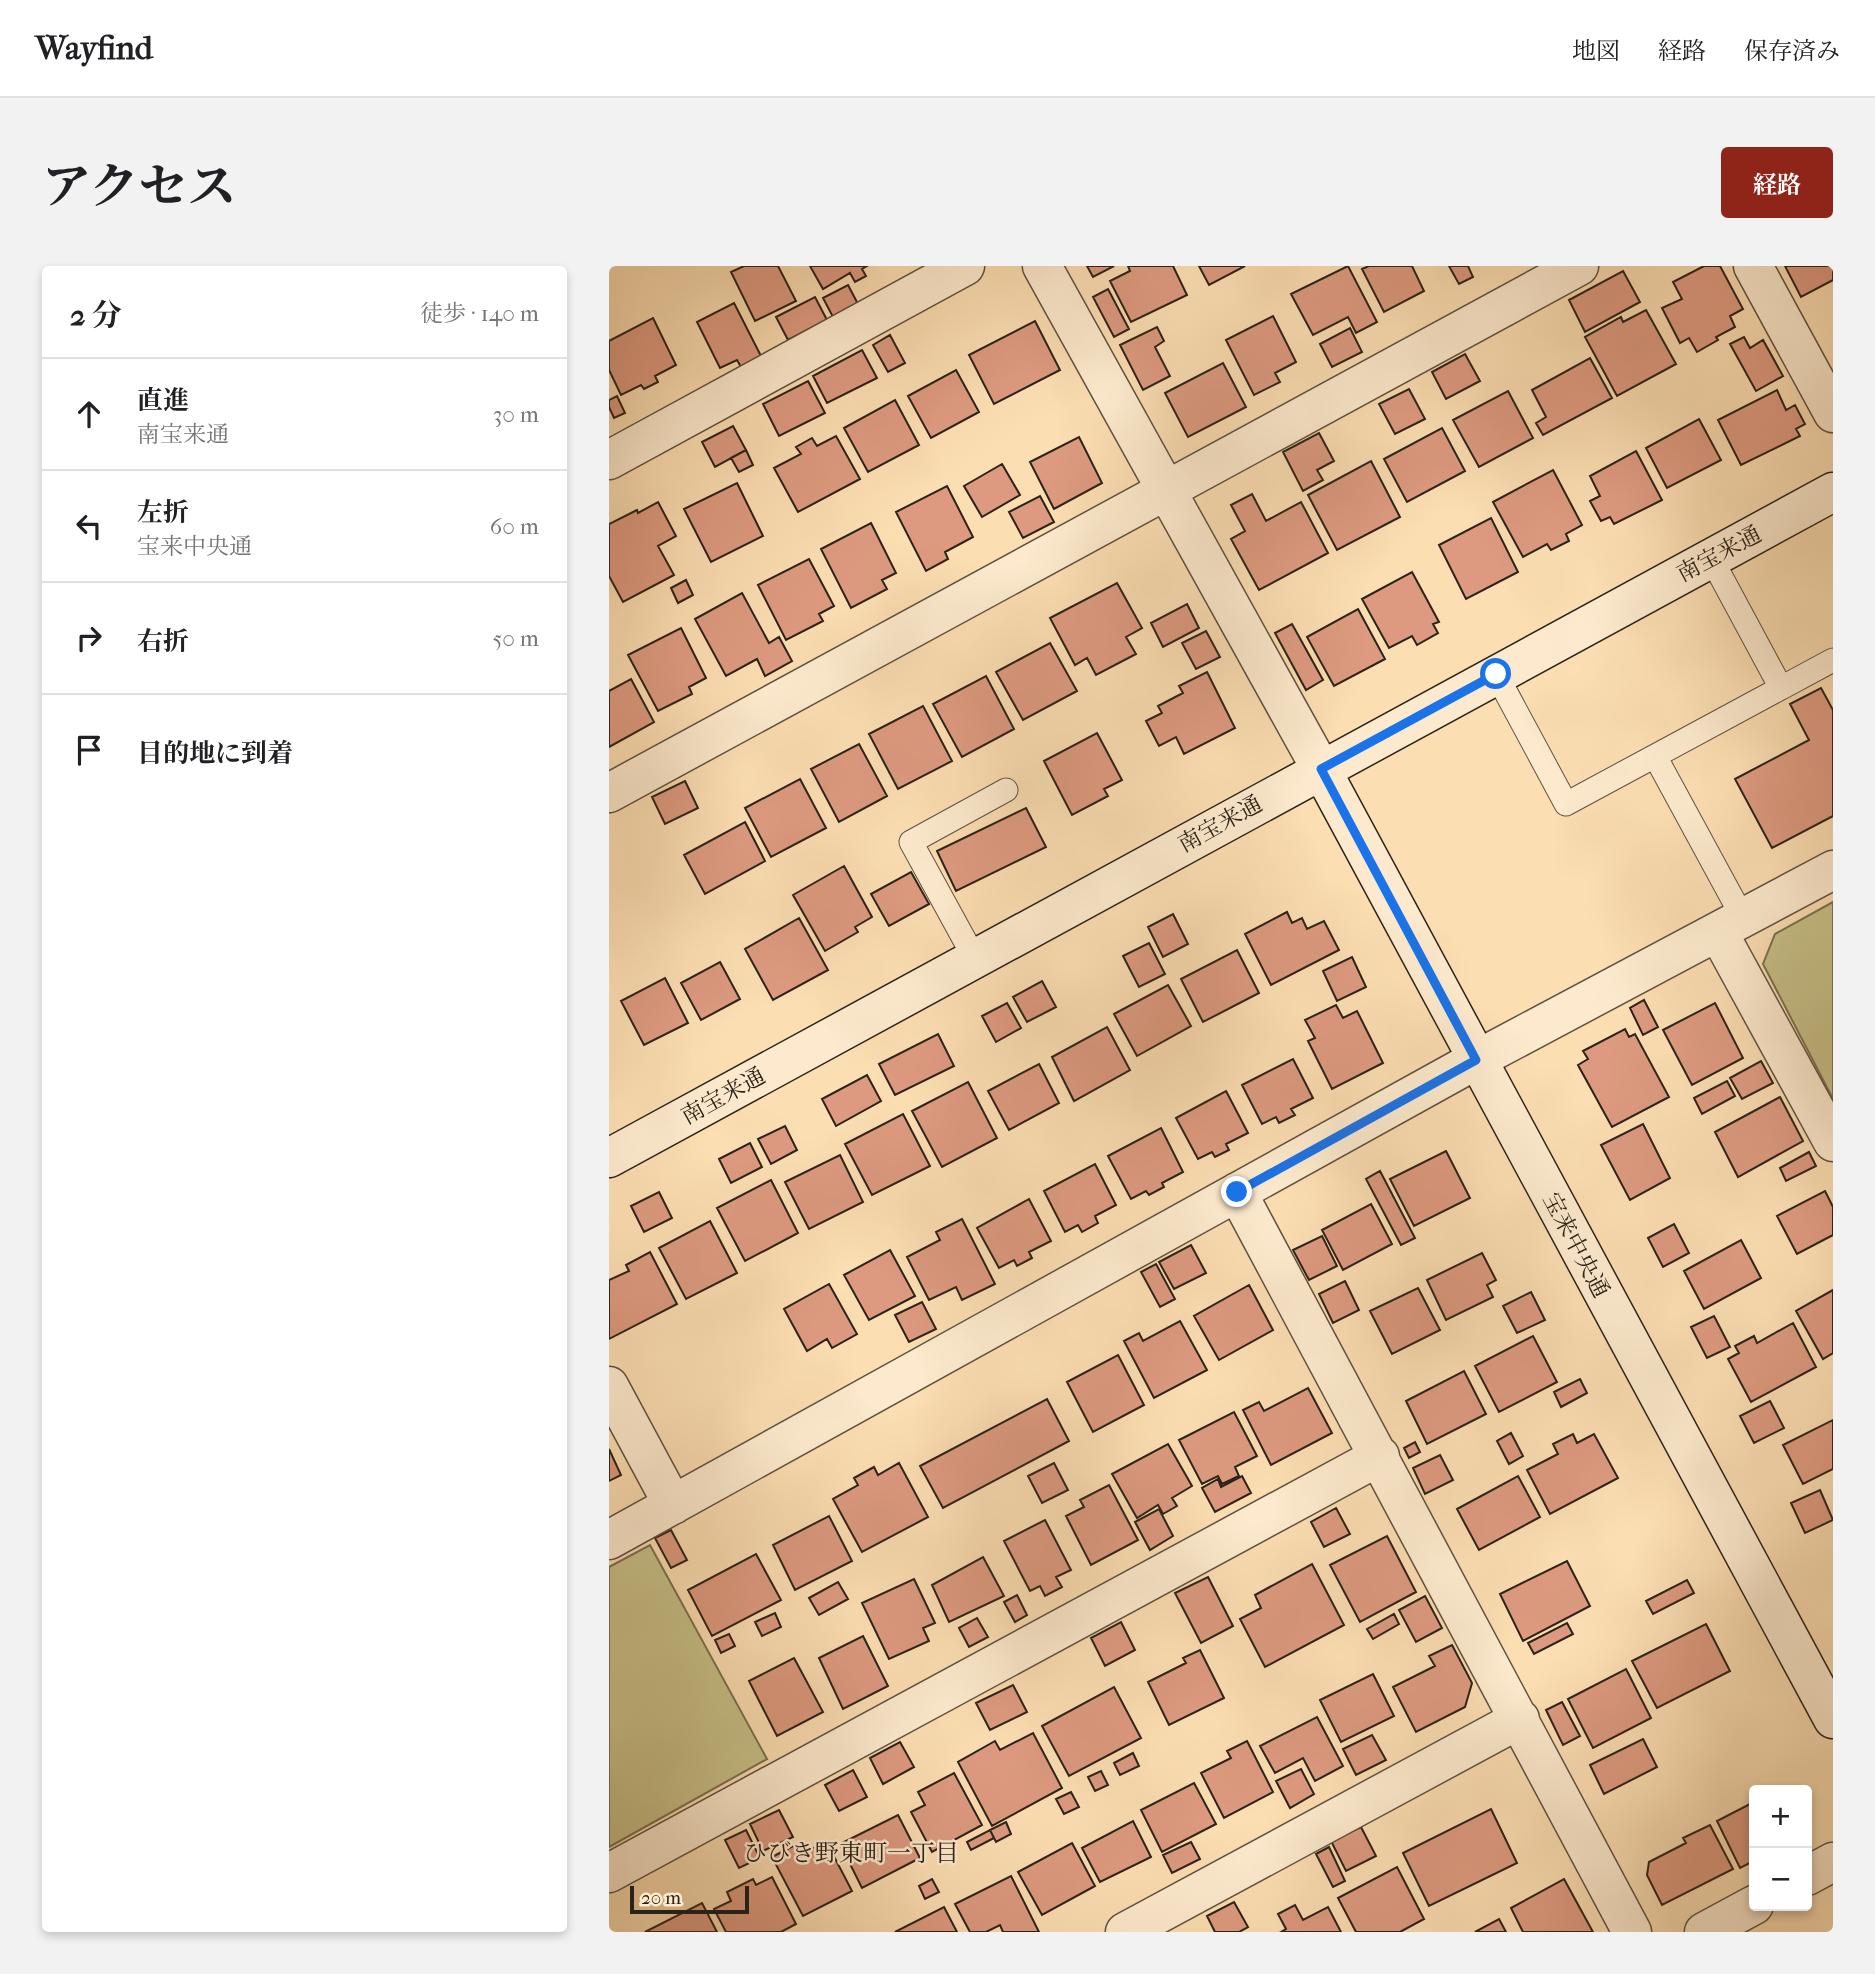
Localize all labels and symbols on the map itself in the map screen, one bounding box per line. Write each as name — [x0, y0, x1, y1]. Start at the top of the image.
street label: 南宝来通 — [1672, 520, 1766, 588]
route start — [1480, 658, 1511, 689]
street label: 南宝来通 — [1173, 790, 1267, 858]
street label: 南宝来通 — [676, 1062, 770, 1130]
route end — [1221, 1176, 1252, 1207]
street label: 宝来中央通 — [1537, 1188, 1615, 1302]
district label: ひびき野東町一丁目 — [743, 1839, 959, 1867]
scale bar — [630, 1883, 749, 1915]

